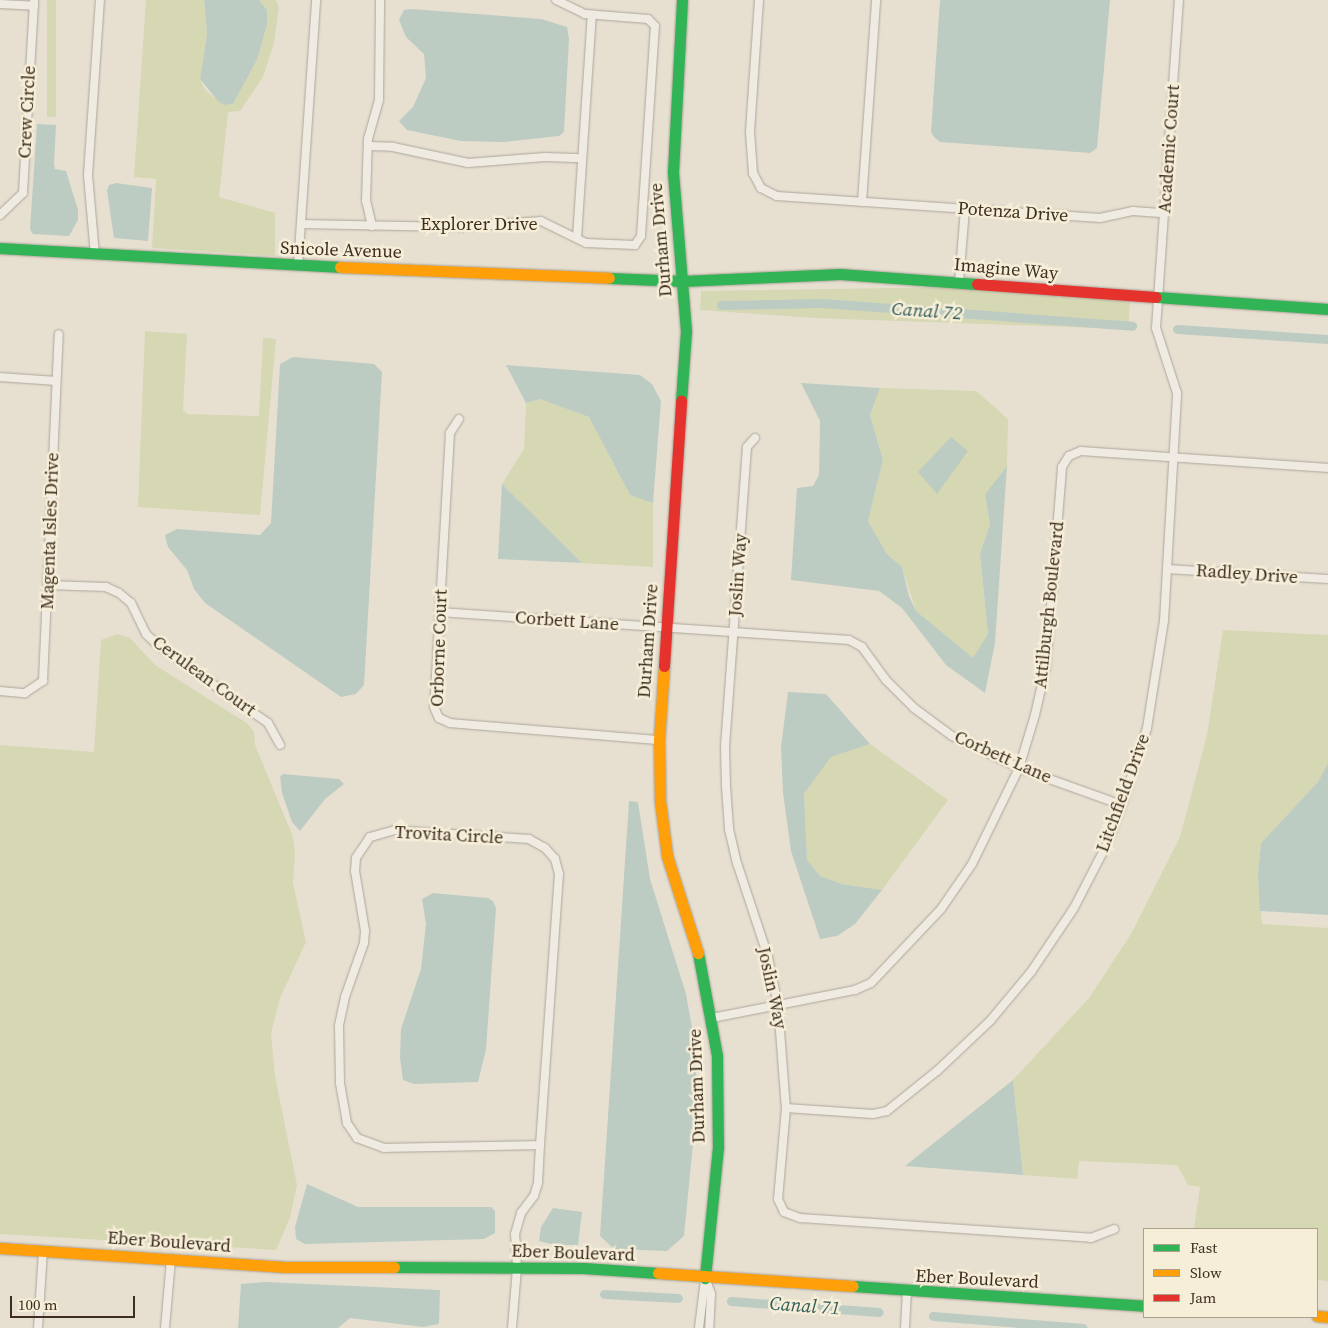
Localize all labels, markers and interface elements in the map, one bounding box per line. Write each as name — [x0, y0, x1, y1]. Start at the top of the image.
street label: Crew Circle — [14, 65, 40, 159]
street label: Academic Court — [1154, 84, 1184, 214]
street label: Durham Drive — [645, 182, 677, 298]
street label: Potenza Drive — [957, 197, 1069, 227]
street label: Explorer Drive — [420, 213, 538, 235]
street label: Snicole Avenue — [280, 237, 402, 263]
street label: Imagine Way — [953, 254, 1059, 284]
water label: Canal 72 — [891, 297, 963, 325]
street label: Magenta Isles Drive — [36, 452, 64, 610]
street label: Attilburgh Boulevard — [1029, 520, 1069, 690]
street label: Joslin Way — [724, 532, 752, 618]
street label: Radley Drive — [1195, 560, 1299, 588]
street label: Durham Drive — [633, 583, 663, 699]
street label: Orborne Court — [426, 589, 452, 707]
street label: Corbett Lane — [514, 607, 620, 635]
street label: Cerulean Court — [148, 631, 260, 721]
street label: Corbett Lane — [951, 726, 1055, 788]
street label: Litchfield Drive — [1092, 731, 1154, 855]
street label: Trovita Circle — [394, 821, 504, 849]
street label: Joslin Way — [753, 945, 791, 1031]
street label: Durham Drive — [684, 1028, 710, 1144]
street label: Eber Boulevard — [107, 1227, 231, 1257]
legend — [1143, 1228, 1318, 1318]
text: Fast — [1190, 1237, 1217, 1258]
street label: Eber Boulevard — [511, 1240, 635, 1266]
text: Slow — [1190, 1262, 1222, 1283]
street label: Eber Boulevard — [915, 1265, 1039, 1293]
scale bar — [12, 1286, 138, 1318]
text: Jam — [1190, 1287, 1216, 1308]
water label: Canal 71 — [769, 1292, 841, 1320]
text: 100 m — [18, 1294, 58, 1315]

